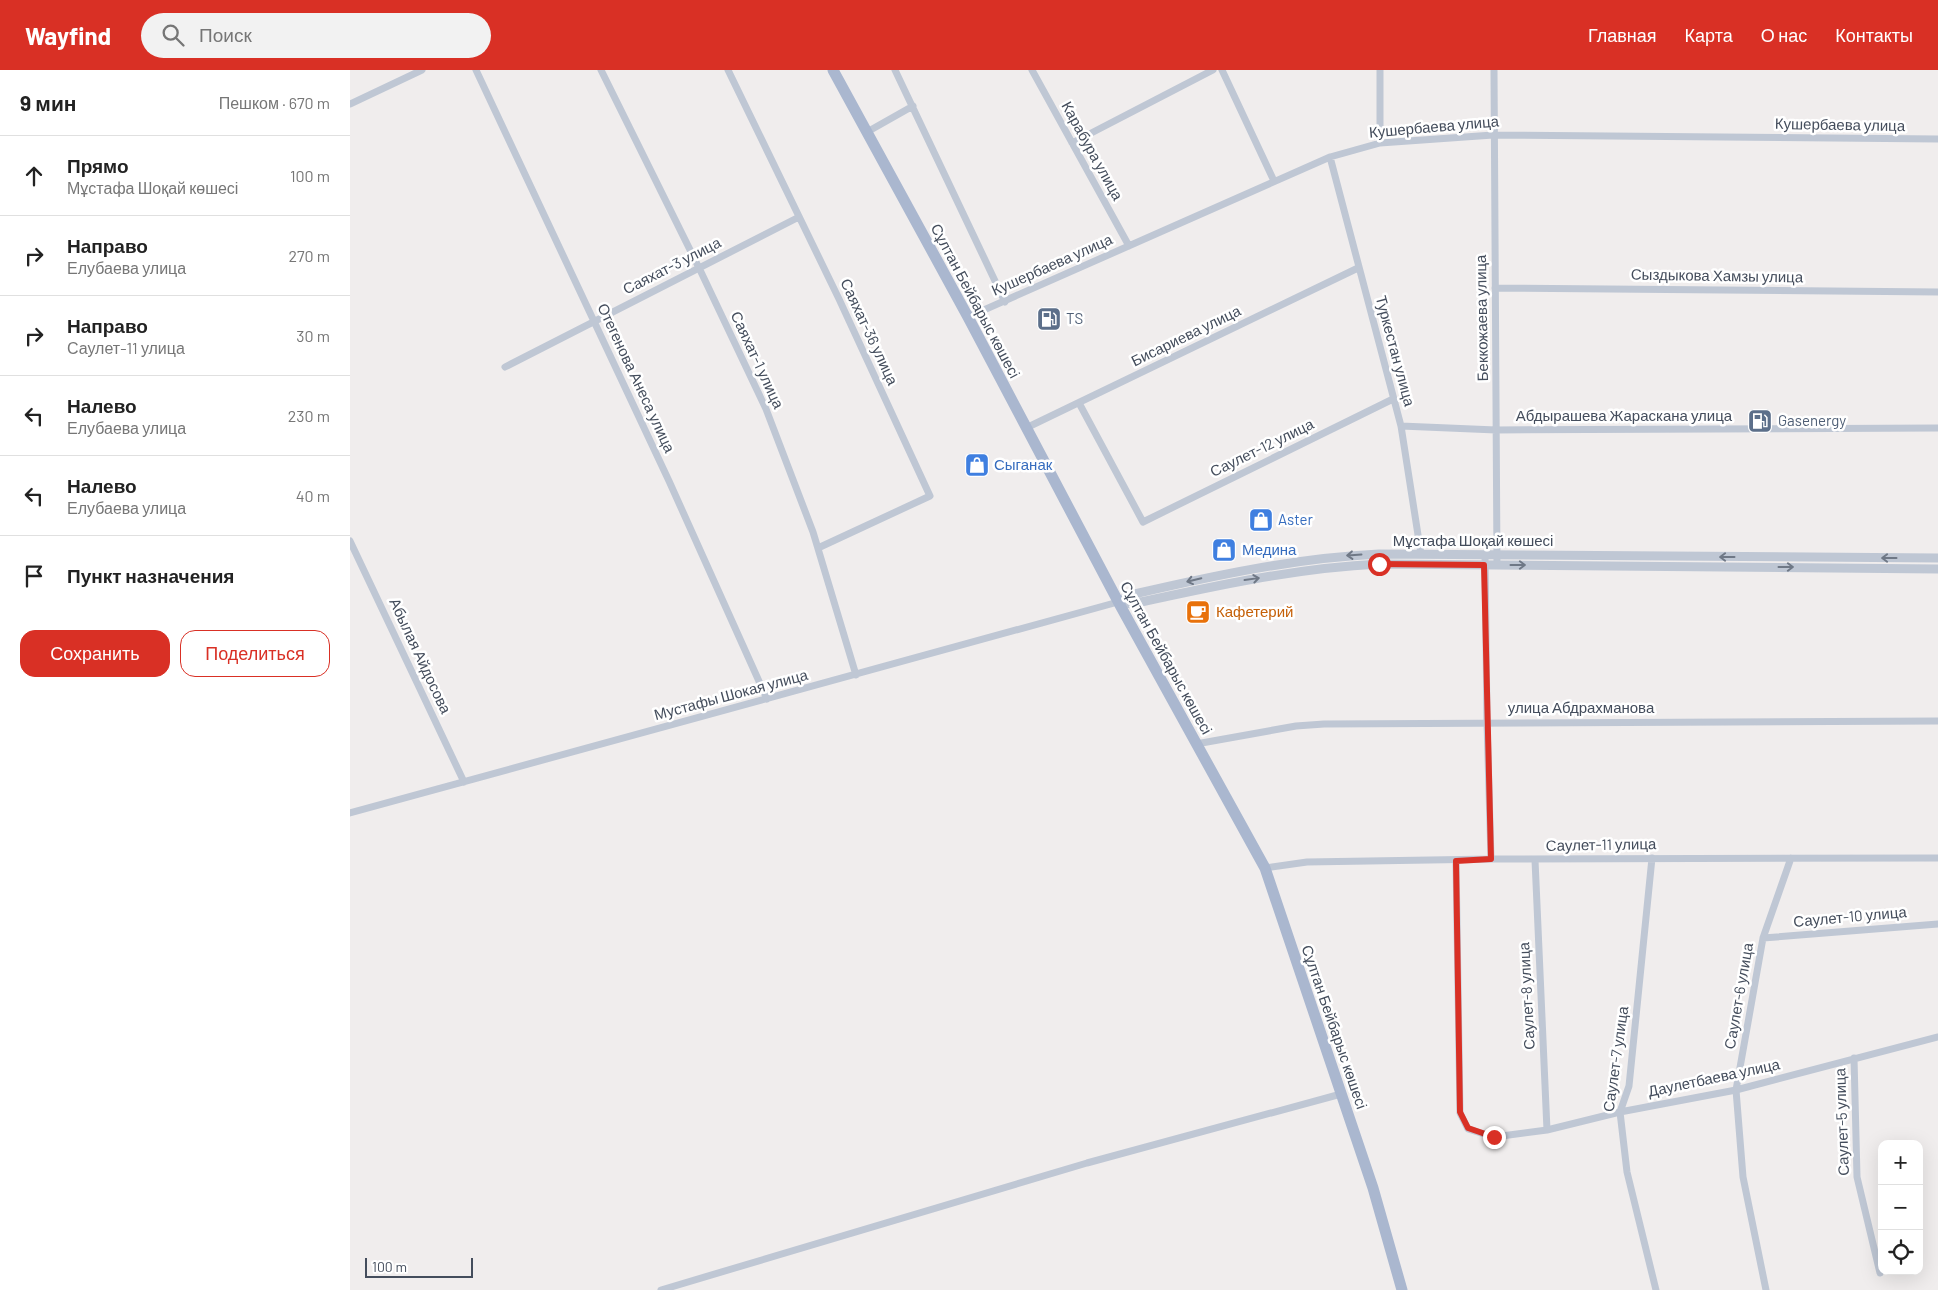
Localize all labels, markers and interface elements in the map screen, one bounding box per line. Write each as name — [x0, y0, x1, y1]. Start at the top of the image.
search box — [141, 13, 491, 58]
text: Wayfind — [25, 21, 111, 50]
icon: search — [159, 21, 187, 49]
text: Поиск — [199, 23, 252, 46]
text: Главная — [1588, 24, 1657, 46]
text: Карта — [1685, 24, 1733, 46]
text: О нас — [1761, 24, 1807, 46]
text: Контакты — [1835, 24, 1913, 46]
text: 9 мин — [20, 90, 76, 115]
text: Пешком · 670 m — [219, 93, 330, 112]
street label: Карабура улица — [1058, 98, 1128, 204]
street label: Кушербаева улица — [1368, 111, 1500, 141]
street label: Кушербаева улица — [1775, 114, 1906, 134]
text: Прямо — [67, 154, 129, 177]
icon: ahead — [20, 162, 48, 190]
text: 100 m — [290, 166, 330, 185]
text: Мұстафа Шоқай көшесі — [67, 178, 238, 197]
street label: Сұлтан Бейбарыс көшесі — [927, 220, 1024, 381]
street label: Кушербаева улица — [988, 229, 1115, 299]
street label: Саяхат-3 улица — [620, 232, 724, 298]
text: Направо — [67, 234, 148, 257]
icon: right — [20, 242, 48, 270]
text: 270 m — [288, 246, 330, 265]
street label: Беккожаева улица — [1471, 254, 1491, 382]
text: Елубаева улица — [67, 258, 186, 277]
street label: Сыздыкова Хамзы улица — [1631, 264, 1804, 286]
street label: Саяхат-36 улица — [837, 276, 903, 388]
street label: Туркестан улица — [1373, 293, 1420, 409]
street label: Отегенова Анеса улица — [594, 300, 680, 456]
street label: Бисариева улица — [1128, 301, 1244, 369]
fuel station icon: TS — [1036, 306, 1062, 332]
street label: Саяхат-1 улица — [728, 308, 789, 412]
place label: TS — [1066, 309, 1083, 327]
text: Направо — [67, 314, 148, 337]
icon: right — [20, 322, 48, 350]
text: 30 m — [296, 326, 330, 345]
text: Саулет-11 улица — [67, 338, 185, 357]
text: Налево — [67, 394, 137, 417]
icon: left — [20, 402, 48, 430]
text: 230 m — [288, 406, 330, 425]
street label: Абдырашева Жараскана улица — [1516, 406, 1733, 424]
fuel station icon: Gasenergy — [1747, 408, 1773, 434]
place label: Gasenergy — [1778, 411, 1846, 429]
street label: Саулет-12 улица — [1207, 414, 1317, 480]
text: Елубаева улица — [67, 418, 186, 437]
shop icon: Сыганак — [964, 452, 990, 478]
place label: Сыганак — [994, 455, 1053, 473]
text: Налево — [67, 474, 137, 497]
icon: left — [20, 482, 48, 510]
text: 40 m — [296, 486, 330, 505]
text: Елубаева улица — [67, 498, 186, 517]
shop icon: Aster — [1248, 507, 1274, 533]
place label: Aster — [1278, 510, 1314, 528]
street label: Мұстафа Шоқай көшесі — [1393, 531, 1553, 549]
shop icon: Медина — [1211, 537, 1237, 563]
place label: Медина — [1242, 540, 1297, 558]
one-way arrow — [1347, 551, 1363, 560]
one-way arrow — [1719, 552, 1735, 561]
route start — [1368, 553, 1391, 576]
one-way arrow — [1882, 553, 1898, 563]
one-way arrow — [1510, 560, 1526, 570]
icon: arrive — [20, 562, 48, 590]
one-way arrow — [1777, 562, 1793, 572]
text: Пункт назначения — [67, 564, 234, 587]
one-way arrow — [1243, 574, 1259, 584]
one-way arrow — [1186, 576, 1202, 585]
street label: Сұлтан Бейбарыс көшесі — [1117, 578, 1217, 737]
street label: Абылая Айдосова — [386, 595, 456, 717]
cafe icon: Кафетерий — [1185, 599, 1211, 625]
place label: Кафетерий — [1216, 602, 1293, 620]
button: Сохранить — [20, 630, 170, 677]
button: Поделиться — [180, 630, 330, 677]
street label: Мустафы Шокая улица — [652, 665, 810, 723]
street label: улица Абдрахманова — [1508, 698, 1655, 716]
street label: Саулет-11 улица — [1546, 834, 1657, 854]
street label: Саулет-10 улица — [1793, 902, 1908, 930]
street label: Саулет-8 улица — [1514, 941, 1538, 1050]
street label: Саулет-6 улица — [1720, 941, 1756, 1050]
street label: Сұлтан Бейбарыс көшесі — [1298, 942, 1372, 1111]
street label: Саулет-7 улица — [1599, 1004, 1631, 1113]
street label: Даулетбаева улица — [1646, 1054, 1782, 1100]
street label: Саулет-5 улица — [1830, 1067, 1852, 1176]
route end — [1483, 1126, 1506, 1149]
map controls — [1878, 1140, 1923, 1275]
button: + — [1878, 1140, 1923, 1185]
button: − — [1878, 1185, 1923, 1230]
button: locate — [1878, 1230, 1923, 1275]
scale bar — [365, 1255, 472, 1278]
text: 100 m — [372, 1258, 407, 1275]

